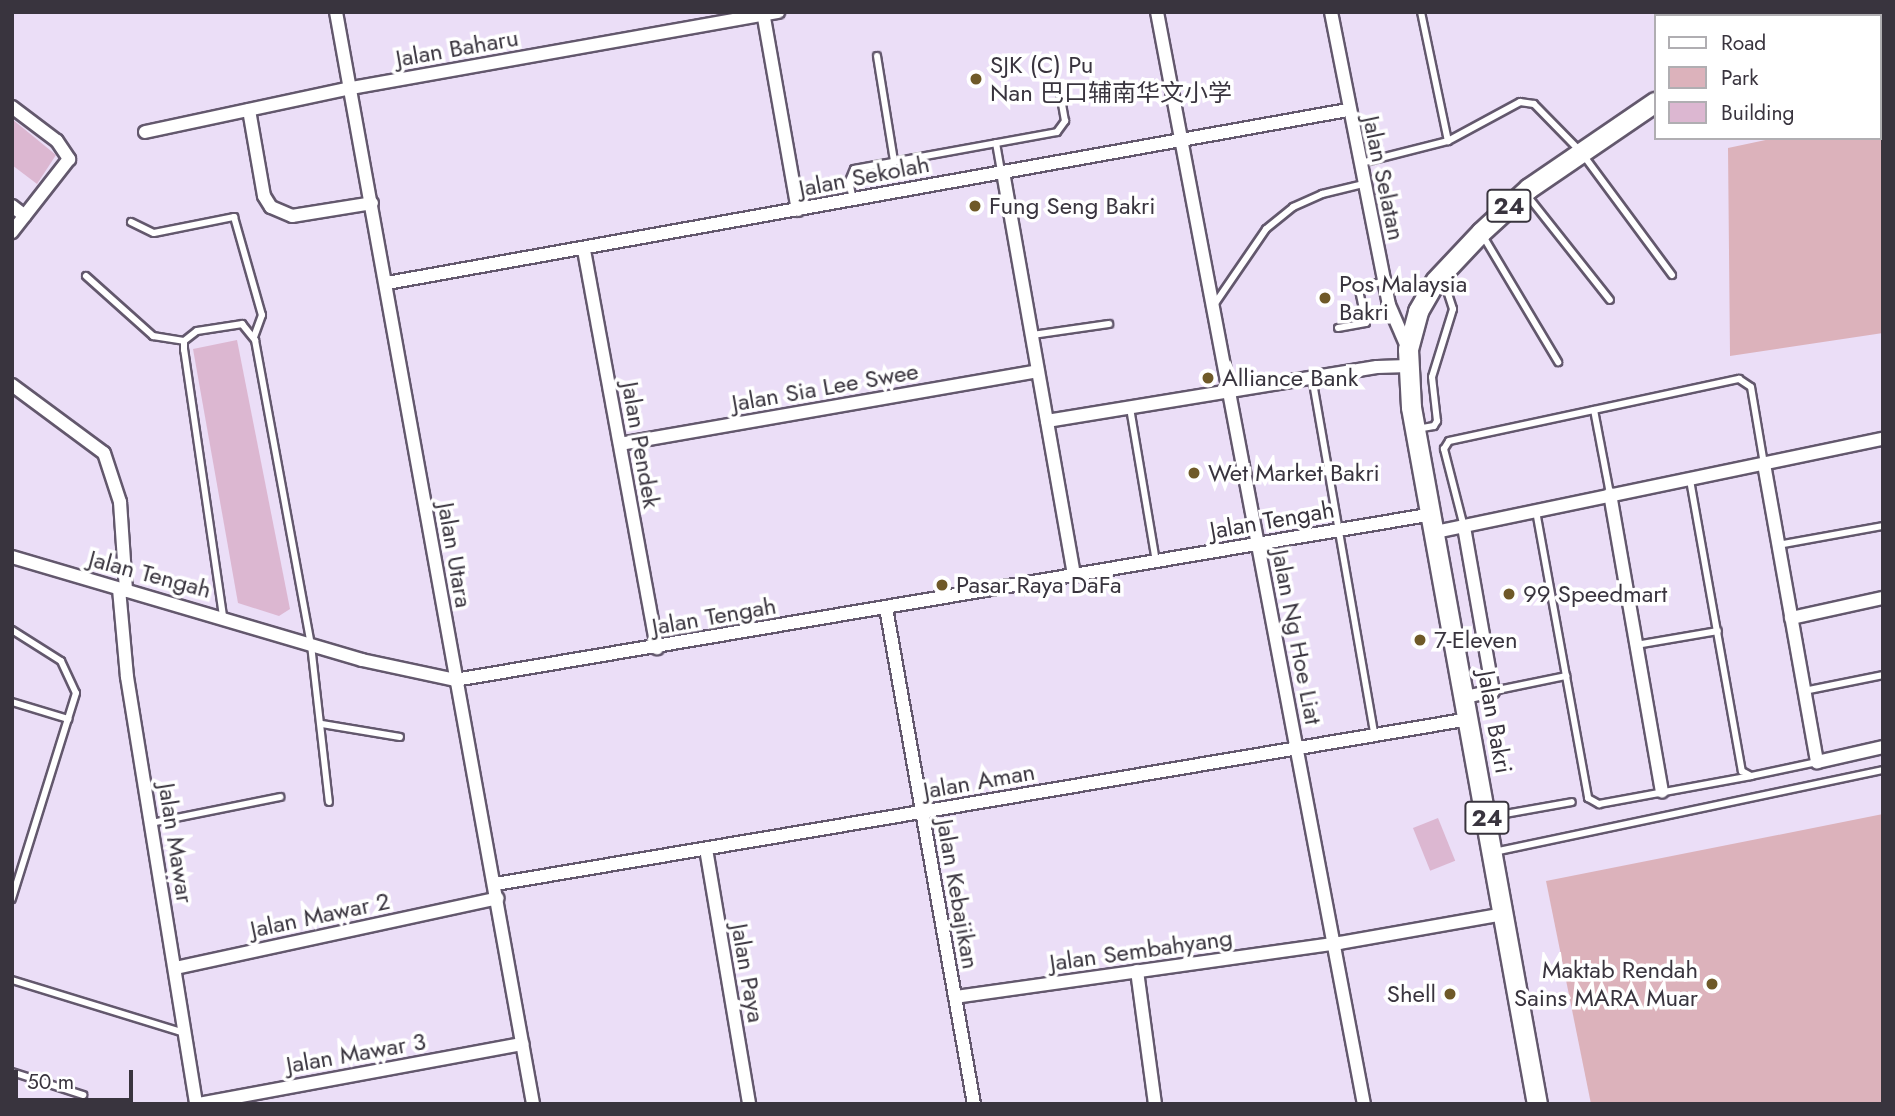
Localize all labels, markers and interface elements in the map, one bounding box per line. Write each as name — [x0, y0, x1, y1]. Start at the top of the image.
legend — [1654, 14, 1881, 140]
street label: Jalan Baharu — [393, 23, 521, 73]
text: Road — [1721, 28, 1766, 58]
place label: SJK (C) Pu Nan 巴口辅南华文小学 — [990, 51, 1232, 107]
text: Park — [1721, 63, 1758, 93]
marker: SJK (C) Pu Nan 巴口辅南华文小学 — [968, 71, 984, 87]
text: Building — [1721, 98, 1794, 128]
street label: Jalan Selatan — [1357, 113, 1411, 243]
street label: Jalan Sekolah — [796, 149, 932, 203]
road number: 24 — [1486, 186, 1532, 226]
place label: Fung Seng Bakri — [989, 192, 1156, 220]
marker: Fung Seng Bakri — [967, 198, 983, 214]
place label: Pos Malaysia Bakri — [1339, 270, 1467, 326]
marker: Pos Malaysia Bakri — [1317, 290, 1333, 306]
street label: Jalan Sia Lee Swee — [730, 356, 920, 418]
place label: Alliance Bank — [1222, 364, 1358, 392]
marker: Alliance Bank — [1200, 370, 1216, 386]
street label: Jalan Pendek — [616, 379, 666, 511]
place label: Wet Market Bakri — [1208, 459, 1380, 487]
marker: Wet Market Bakri — [1186, 465, 1202, 481]
street label: Jalan Tengah — [1208, 495, 1336, 545]
street label: Jalan Utara — [432, 500, 478, 610]
street label: Jalan Tengah — [86, 544, 214, 604]
street label: Jalan Ng Hoe Liat — [1266, 547, 1328, 727]
place label: Pasar Raya DaFa — [956, 571, 1121, 599]
marker: Pasar Raya DaFa — [934, 577, 950, 593]
place label: 99 Speedmart — [1523, 580, 1667, 608]
marker: 99 Speedmart — [1501, 586, 1517, 602]
street label: Jalan Tengah — [650, 591, 778, 641]
place label: 7-Eleven — [1434, 626, 1518, 654]
marker: 7-Eleven — [1412, 632, 1428, 648]
street label: Jalan Bakri — [1472, 668, 1518, 776]
street label: Jalan Aman — [921, 757, 1037, 805]
street label: Jalan Mawar — [152, 781, 200, 905]
road number: 24 — [1464, 798, 1510, 838]
street label: Jalan Kebajikan — [931, 817, 985, 971]
street label: Jalan Mawar 2 — [248, 886, 392, 944]
street label: Jalan Paya — [725, 921, 771, 1025]
street label: Jalan Sembahyang — [1048, 923, 1234, 977]
place label: Maktab Rendah Sains MARA Muar — [1514, 956, 1698, 1012]
marker: Maktab Rendah Sains MARA Muar — [1704, 976, 1720, 992]
place label: Shell — [1387, 980, 1436, 1008]
marker: Shell — [1442, 986, 1458, 1002]
street label: Jalan Mawar 3 — [284, 1027, 428, 1079]
scale bar — [18, 1056, 136, 1100]
text: 50 m — [27, 1067, 74, 1097]

